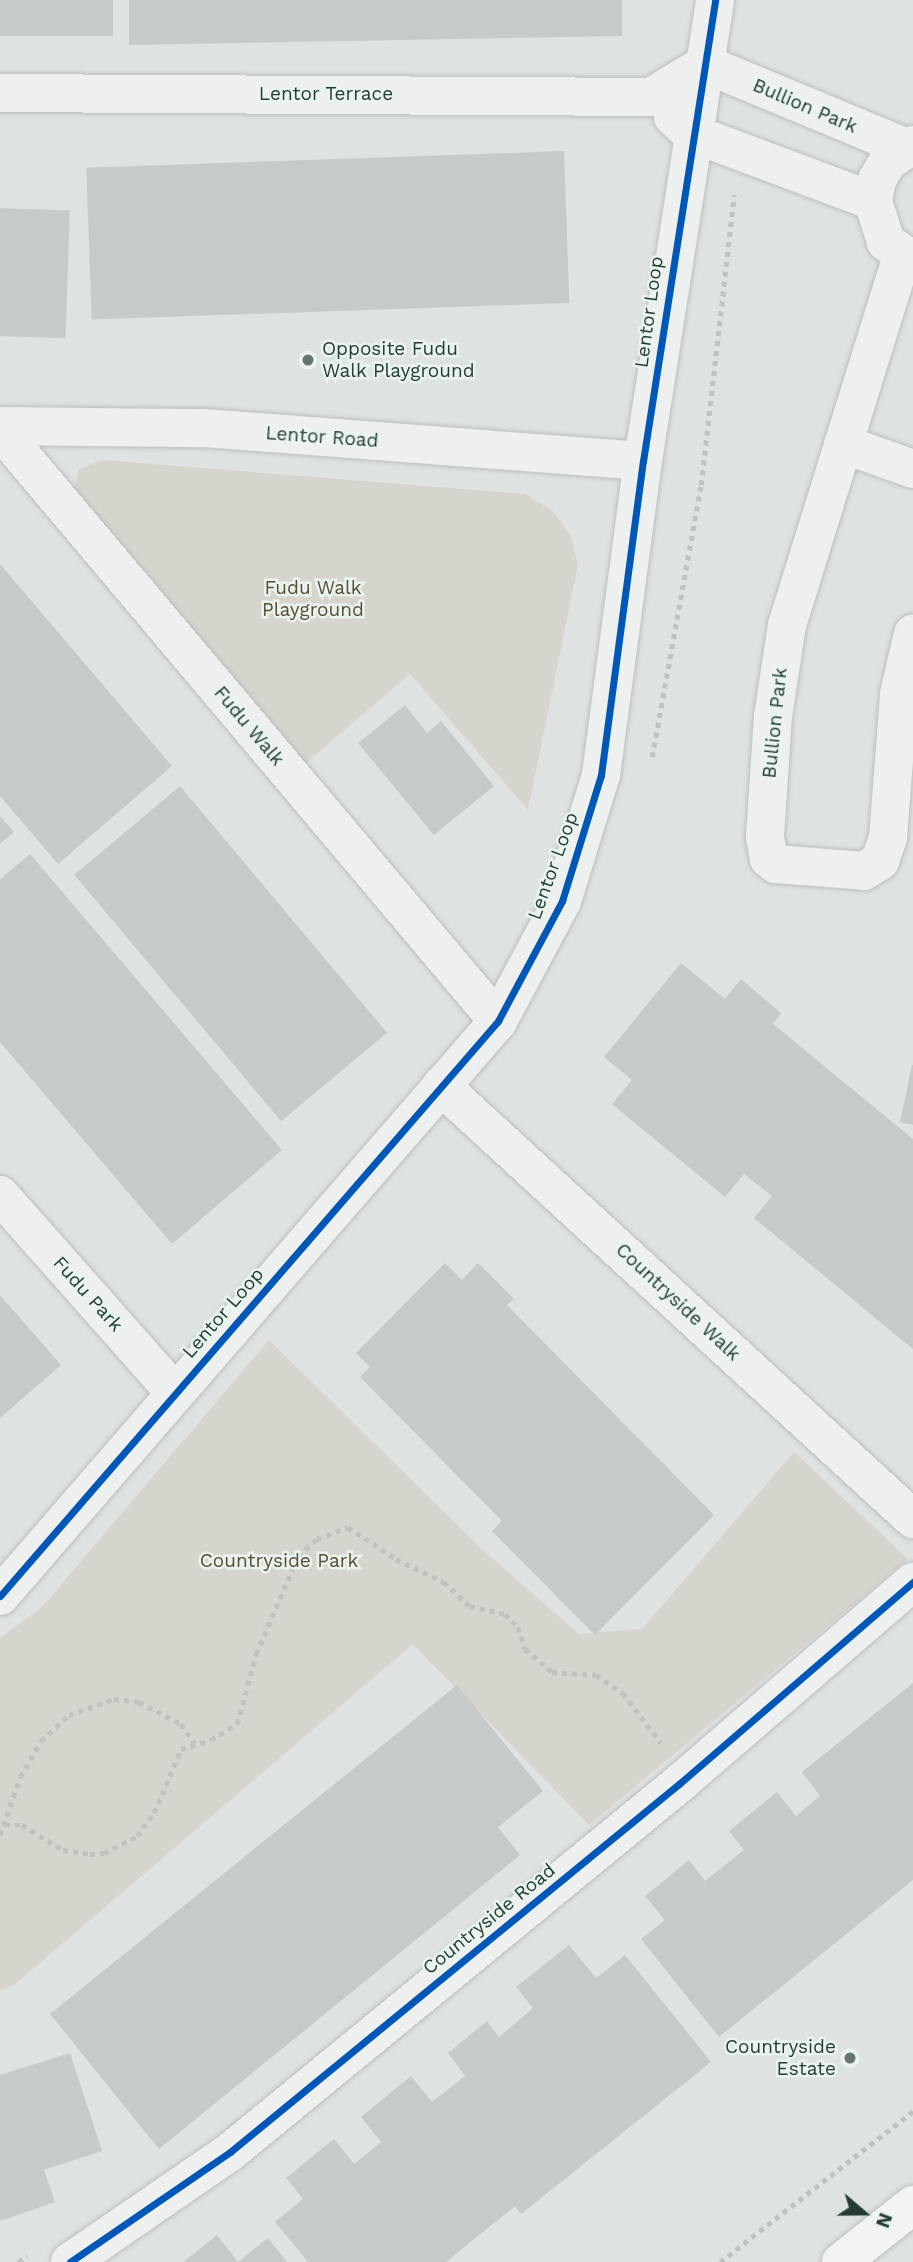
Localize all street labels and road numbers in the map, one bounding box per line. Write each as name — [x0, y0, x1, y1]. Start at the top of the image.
street label: Bullion Park — [749, 74, 861, 138]
street label: Lentor Terrace — [258, 83, 394, 105]
street label: Lentor Loop — [630, 254, 668, 370]
street label: Lentor Road — [265, 422, 379, 452]
street label: Bullion Park — [758, 666, 792, 780]
street label: Fudu Walk — [209, 681, 289, 771]
street label: Lentor Loop — [523, 809, 583, 923]
street label: Countryside Walk — [611, 1238, 745, 1366]
street label: Fudu Park — [48, 1252, 128, 1336]
street label: Lentor Loop — [177, 1263, 269, 1363]
street label: Countryside Road — [418, 1859, 560, 1979]

